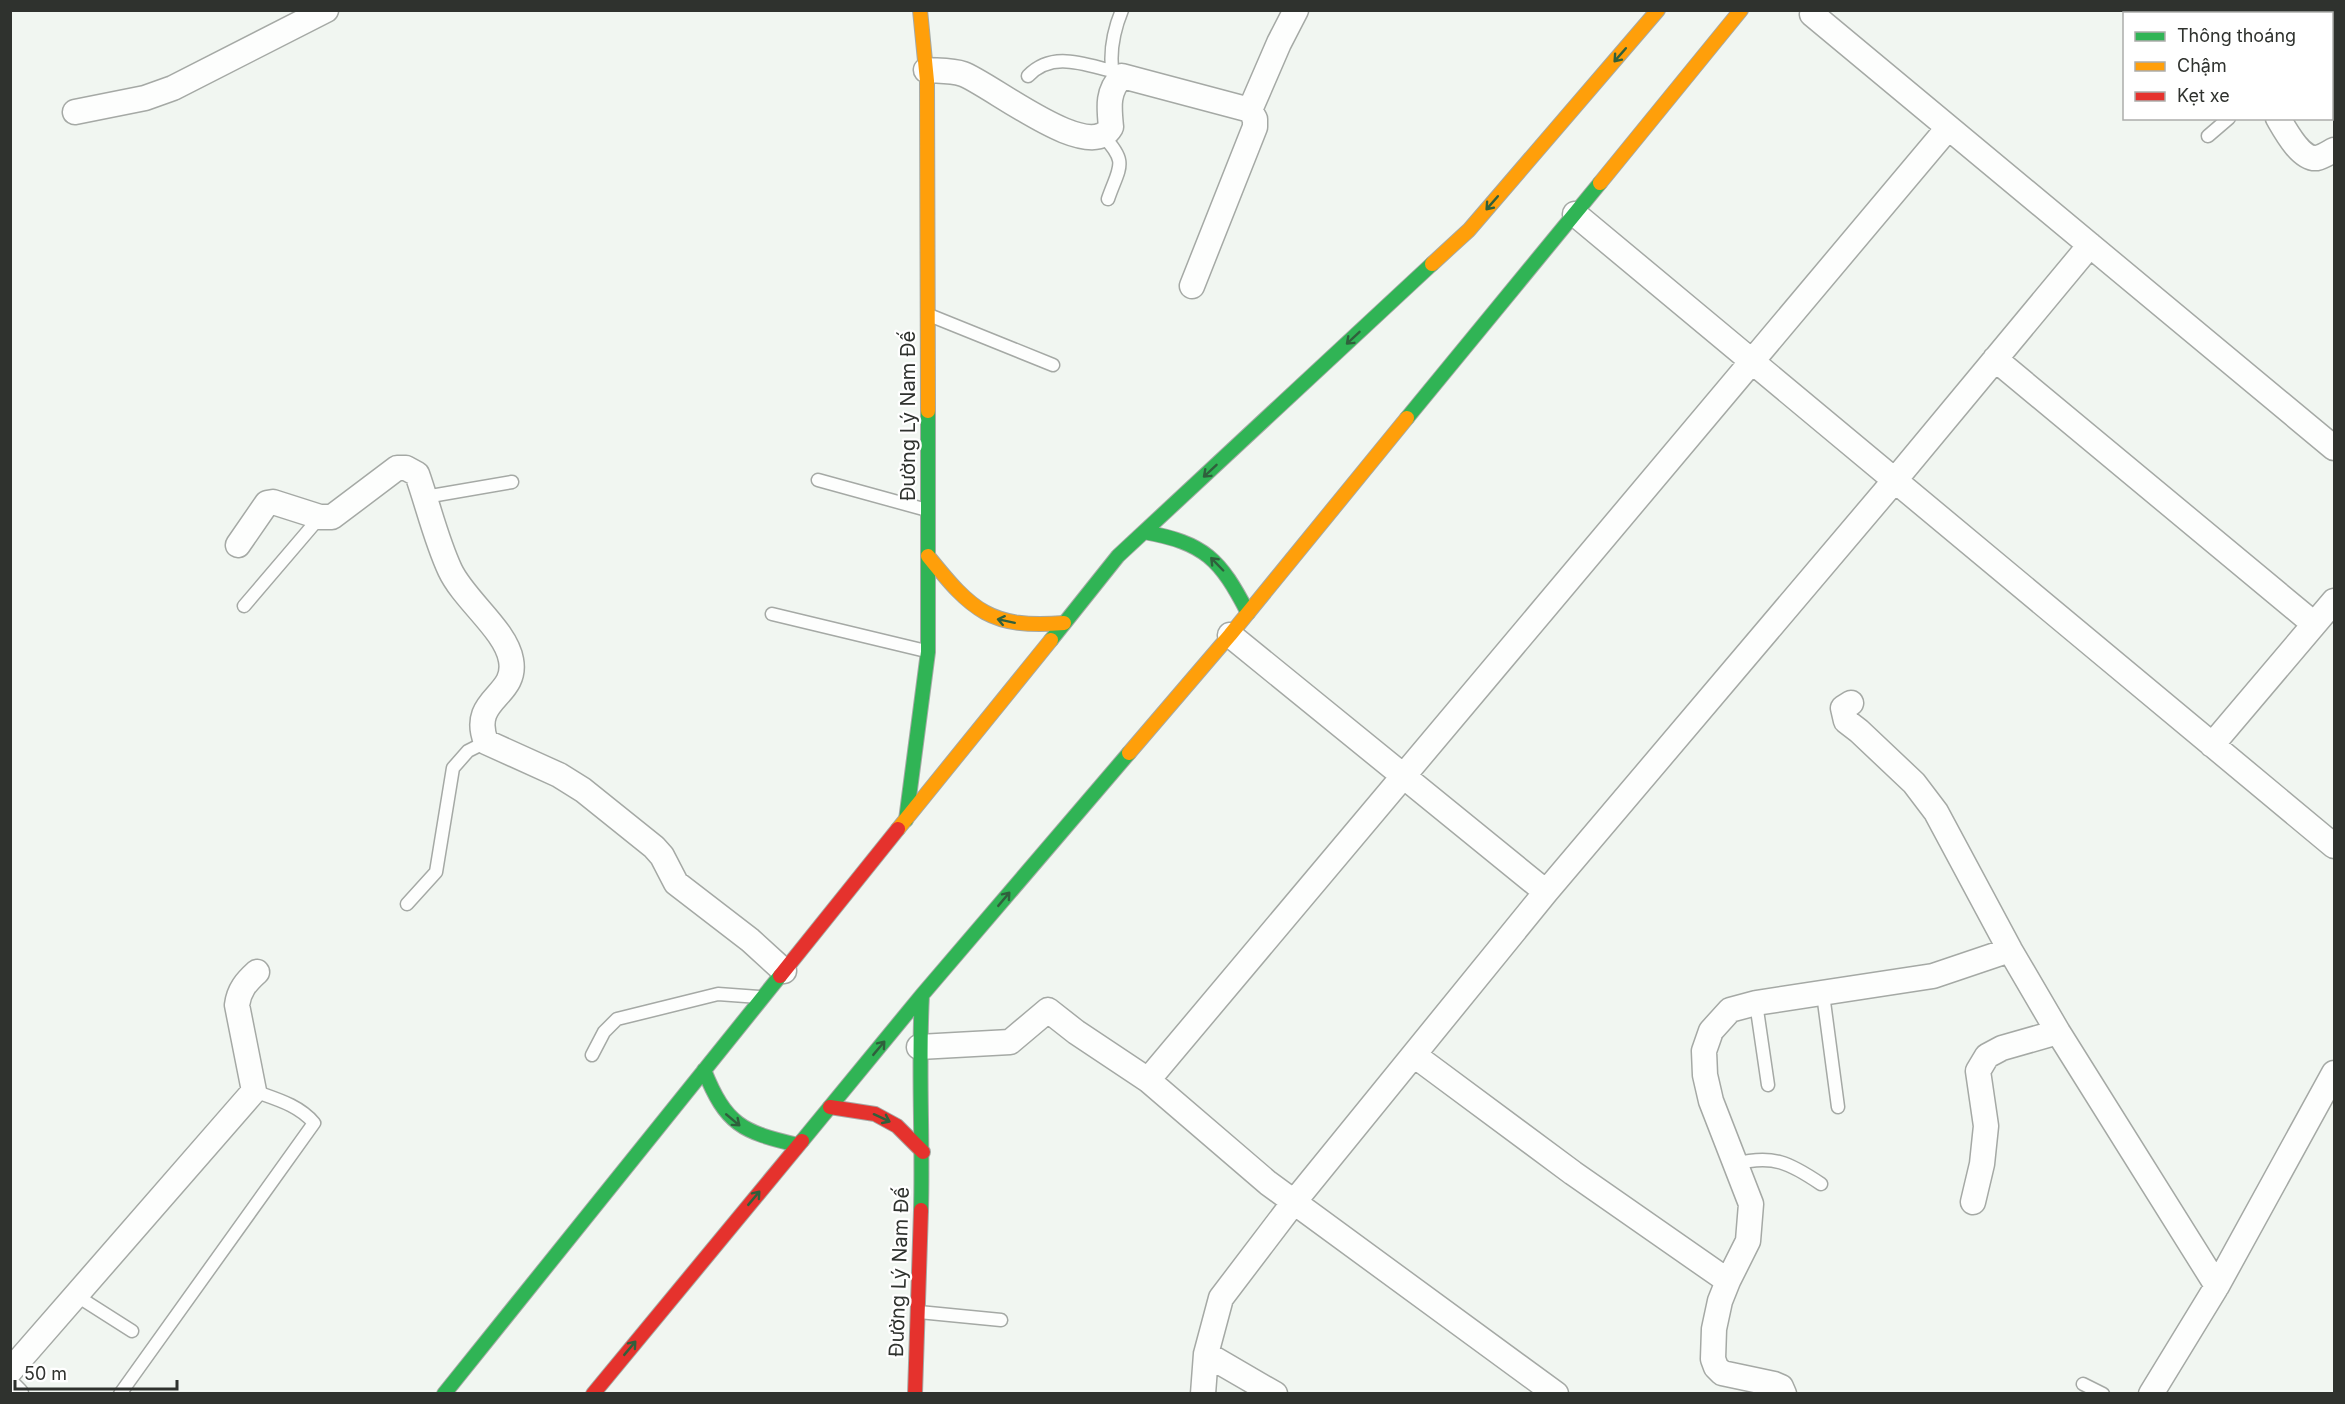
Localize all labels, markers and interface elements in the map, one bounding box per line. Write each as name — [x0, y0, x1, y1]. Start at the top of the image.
legend — [2123, 12, 2333, 120]
text: Thông thoáng — [2177, 25, 2296, 46]
one-way arrow — [1613, 47, 1627, 62]
text: Chậm — [2177, 55, 2227, 76]
text: Kẹt xe — [2177, 85, 2230, 106]
one-way arrow — [1486, 194, 1500, 210]
street label: Đường Lý Nam Đế — [896, 331, 920, 501]
one-way arrow — [1345, 331, 1360, 345]
one-way arrow — [1202, 464, 1217, 478]
one-way arrow — [1210, 557, 1224, 572]
one-way arrow — [997, 615, 1016, 626]
one-way arrow — [998, 891, 1011, 907]
one-way arrow — [872, 1040, 885, 1056]
one-way arrow — [725, 1113, 740, 1127]
one-way arrow — [872, 1113, 890, 1125]
street label: Đường Lý Nam Đế — [884, 1187, 914, 1357]
one-way arrow — [748, 1190, 761, 1206]
one-way arrow — [623, 1341, 636, 1357]
scale bar — [15, 1353, 177, 1391]
text: 50 m — [24, 1363, 67, 1384]

